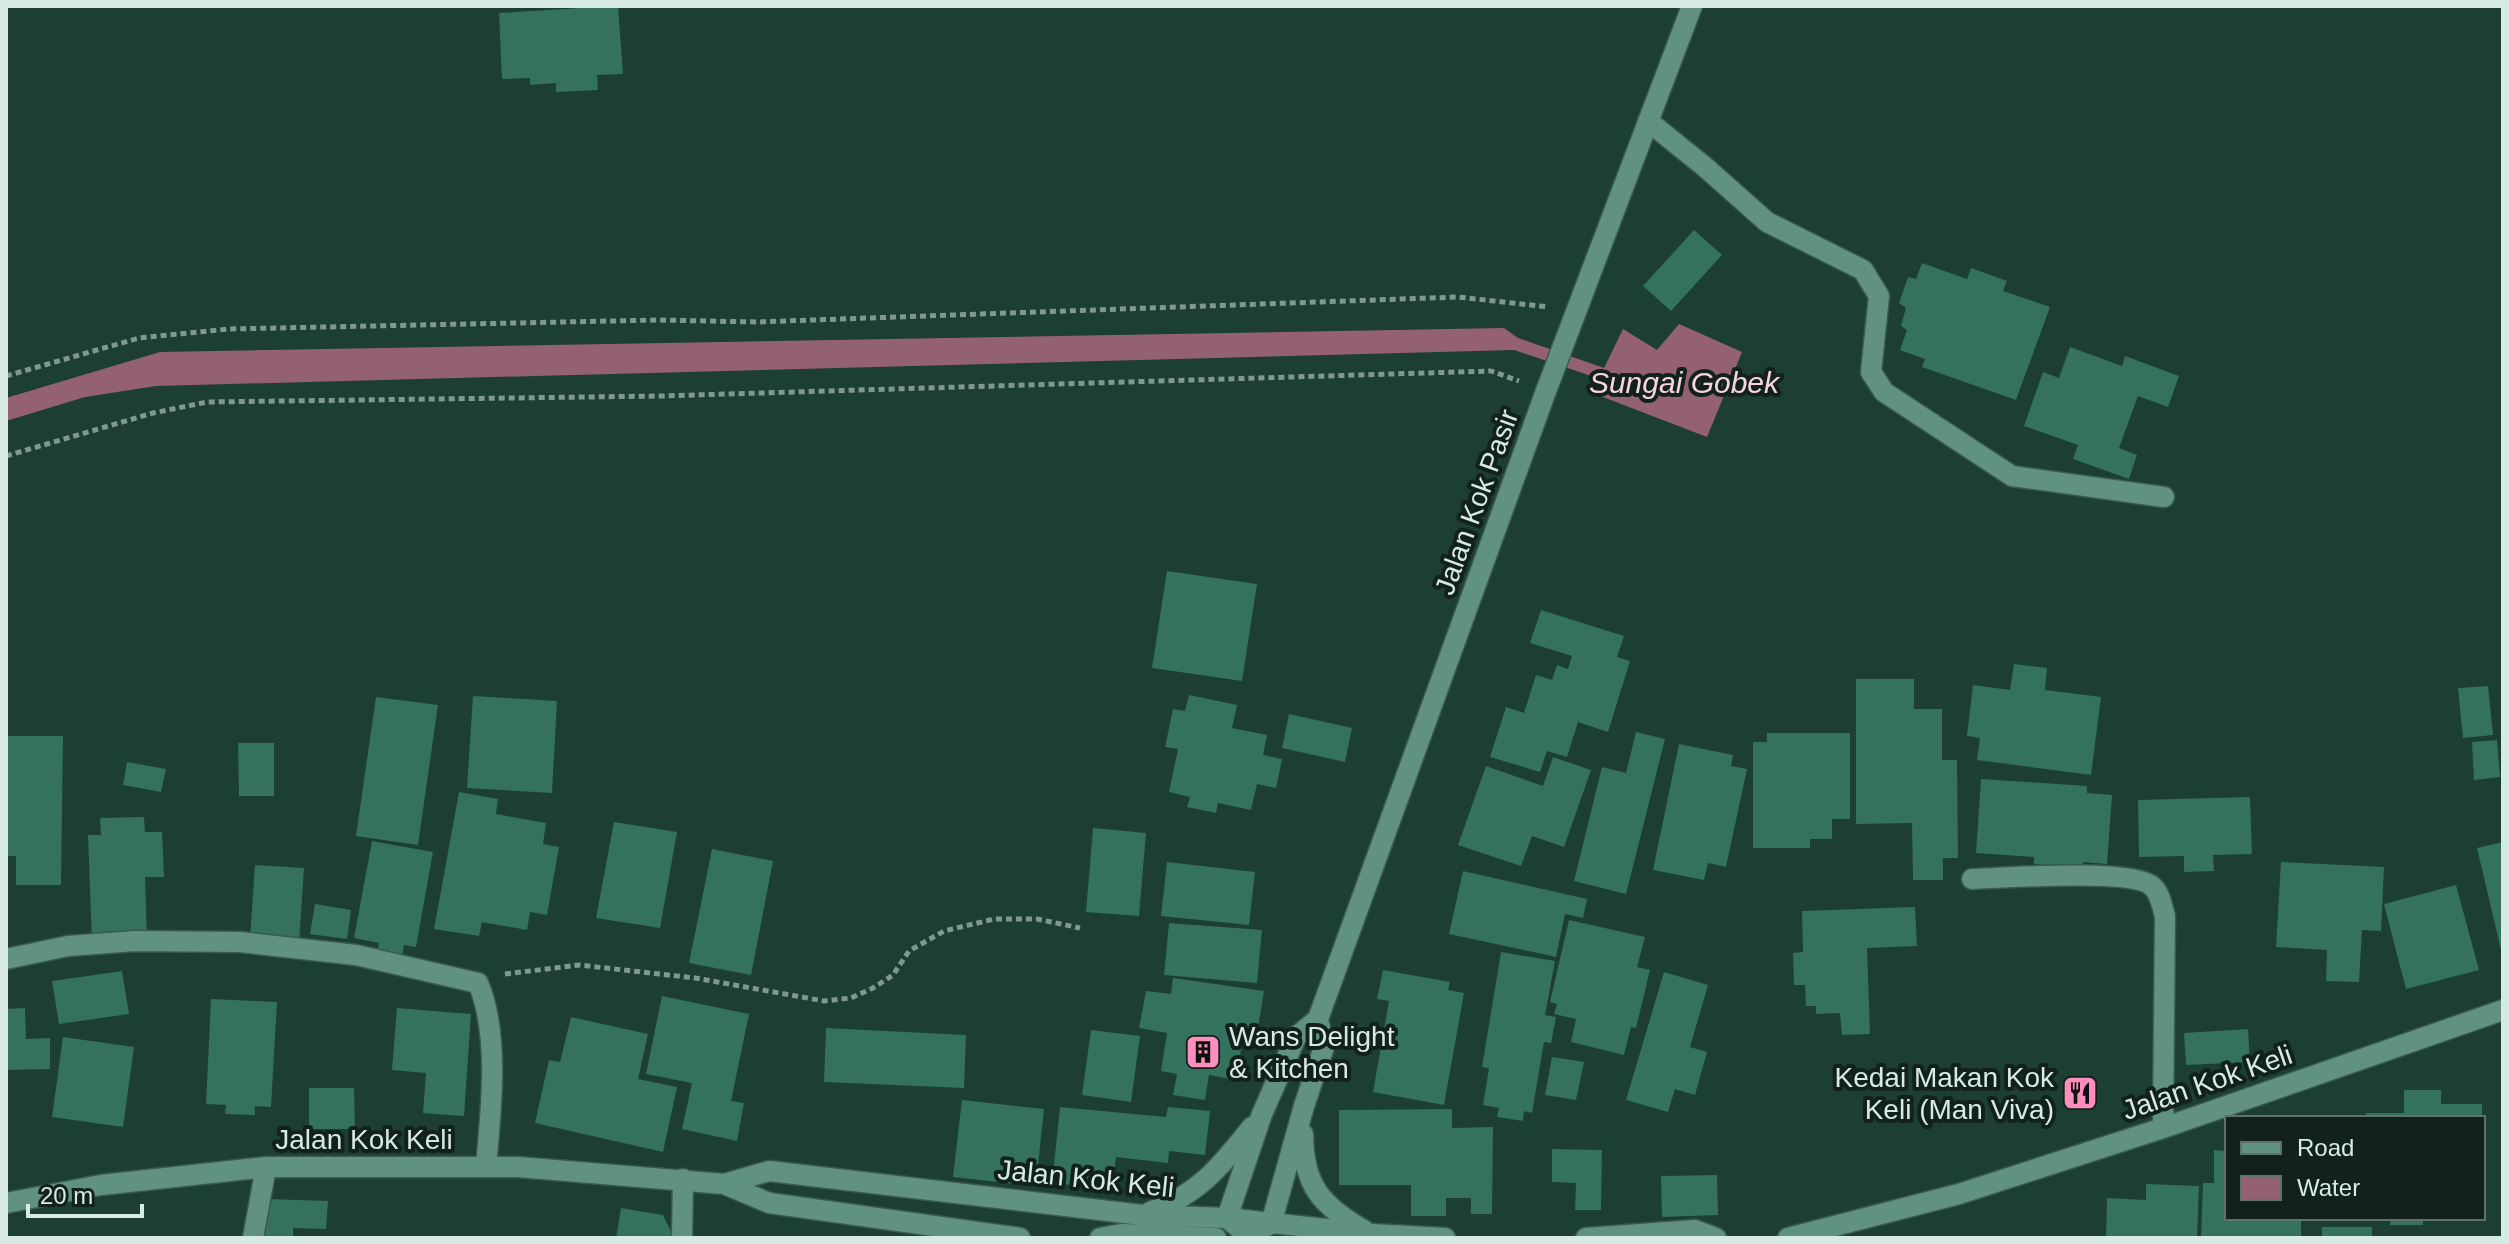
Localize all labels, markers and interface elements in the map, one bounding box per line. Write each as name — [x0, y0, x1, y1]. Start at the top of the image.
water label: Sungai Gobek — [1589, 366, 1781, 399]
street label: Jalan Kok Pasir — [1429, 405, 1524, 599]
place label: Wans Delight & Kitchen — [1229, 1021, 1395, 1084]
building icon: Wans Delight & Kitchen — [1184, 1033, 1222, 1071]
street label: Jalan Kok Keli — [2118, 1039, 2296, 1126]
place label: Kedai Makan Kok Keli (Man Viva) — [1835, 1062, 2055, 1125]
restaurant icon: Kedai Makan Kok Keli (Man Viva) — [2061, 1074, 2099, 1112]
legend — [2225, 1116, 2485, 1220]
street label: Jalan Kok Keli — [275, 1124, 453, 1155]
text: Road — [2297, 1134, 2354, 1161]
street label: Jalan Kok Keli — [996, 1154, 1176, 1203]
scale bar — [28, 1168, 142, 1218]
text: Water — [2297, 1174, 2360, 1201]
text: 20 m — [40, 1182, 93, 1209]

